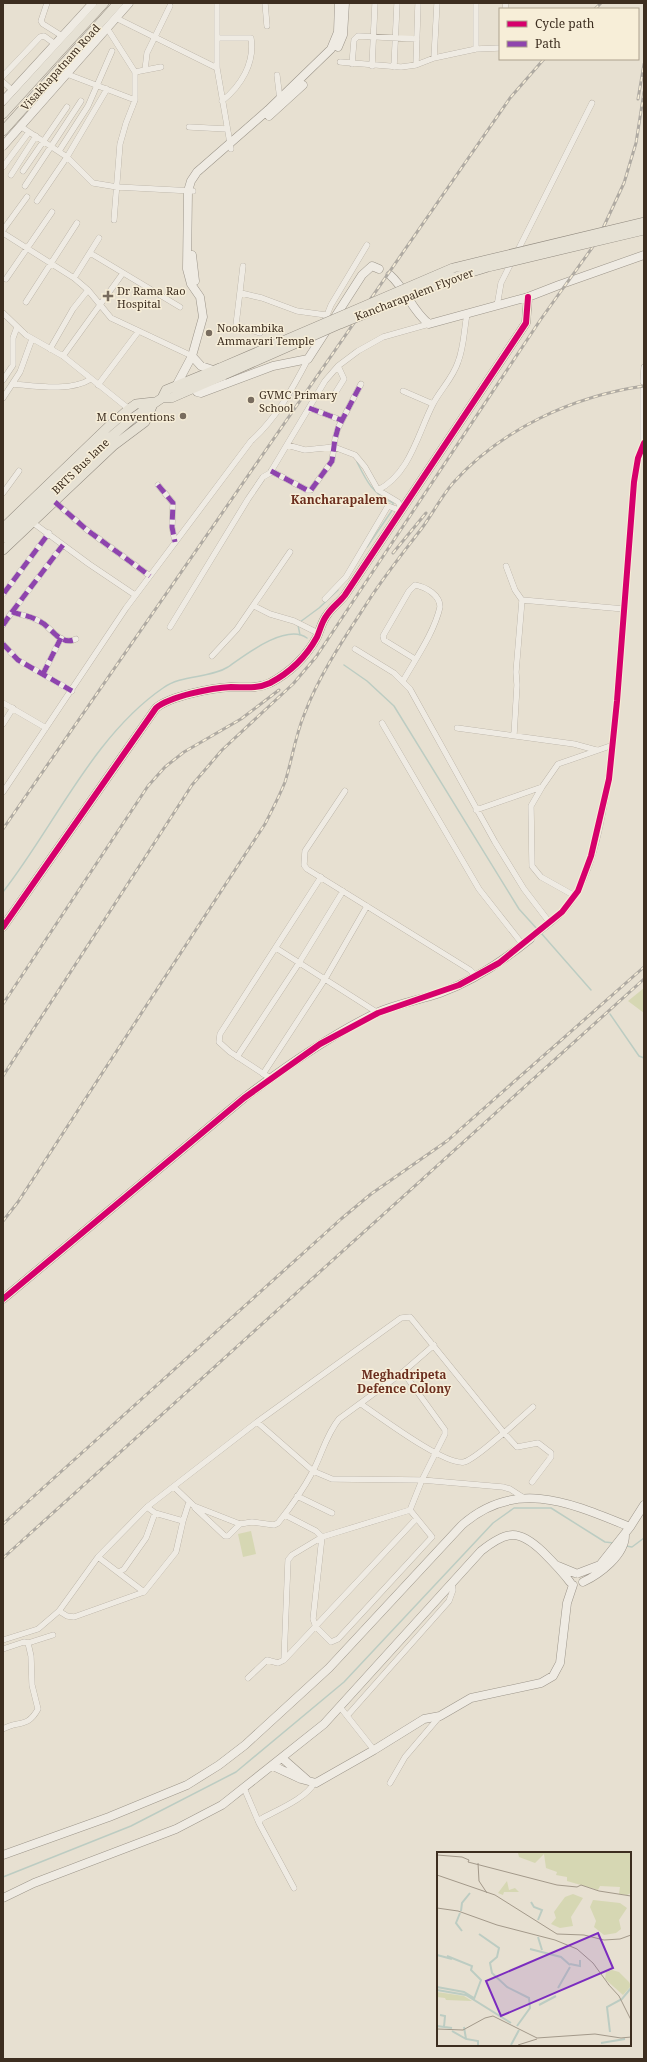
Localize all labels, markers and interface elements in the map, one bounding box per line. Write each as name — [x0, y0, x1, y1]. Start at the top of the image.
legend — [499, 8, 639, 60]
text: Cycle path — [535, 15, 595, 32]
street label: Visakhapatnam Road — [17, 20, 103, 113]
text: Path — [535, 35, 561, 52]
street label: Kancharapalem Flyover — [352, 264, 476, 324]
place label: Dr Rama Rao Hospital — [117, 283, 186, 311]
marker: Dr Rama Rao Hospital — [102, 290, 114, 302]
place label: Nookambika Ammavari Temple — [217, 320, 314, 348]
marker: Nookambika Ammavari Temple — [204, 328, 214, 338]
place label: GVMC Primary School — [259, 387, 338, 415]
marker: GVMC Primary School — [246, 395, 256, 405]
place label: M Conventions — [96, 409, 175, 424]
marker: M Conventions — [178, 411, 188, 421]
street label: BRTS Bus lane — [48, 435, 112, 497]
district label: Kancharapalem — [291, 491, 387, 508]
district label: Meghadripeta Defence Colony — [357, 1366, 451, 1397]
inset map — [437, 1852, 631, 2046]

